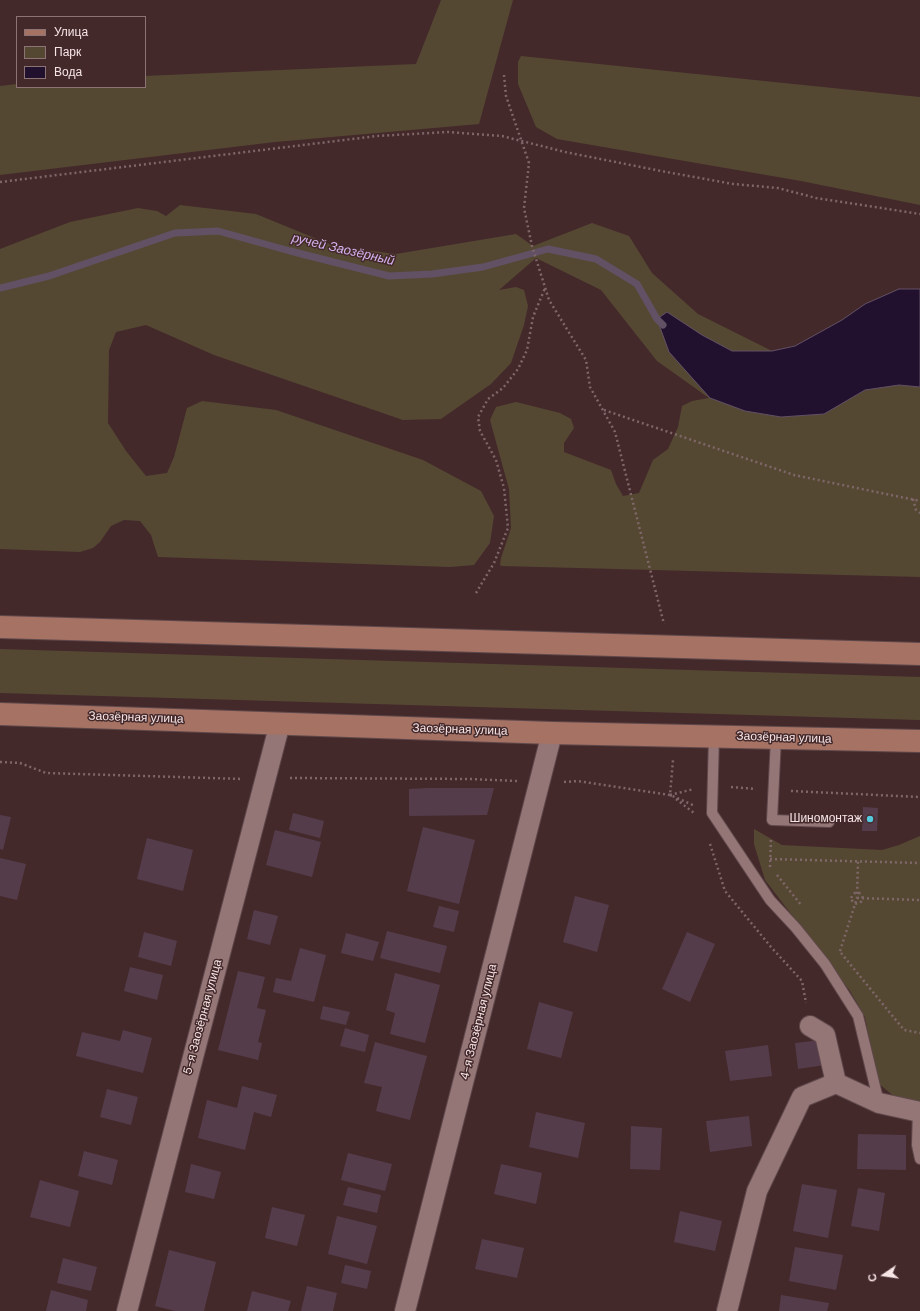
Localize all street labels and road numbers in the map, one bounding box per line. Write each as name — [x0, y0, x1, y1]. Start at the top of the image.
street label: Заозёрная улица — [88, 709, 184, 727]
street label: Заозёрная улица — [412, 721, 508, 739]
street label: Заозёрная улица — [736, 729, 832, 747]
street label: 5-я Заозёрная улица — [181, 958, 225, 1076]
street label: 4-я Заозёрная улица — [458, 963, 500, 1081]

